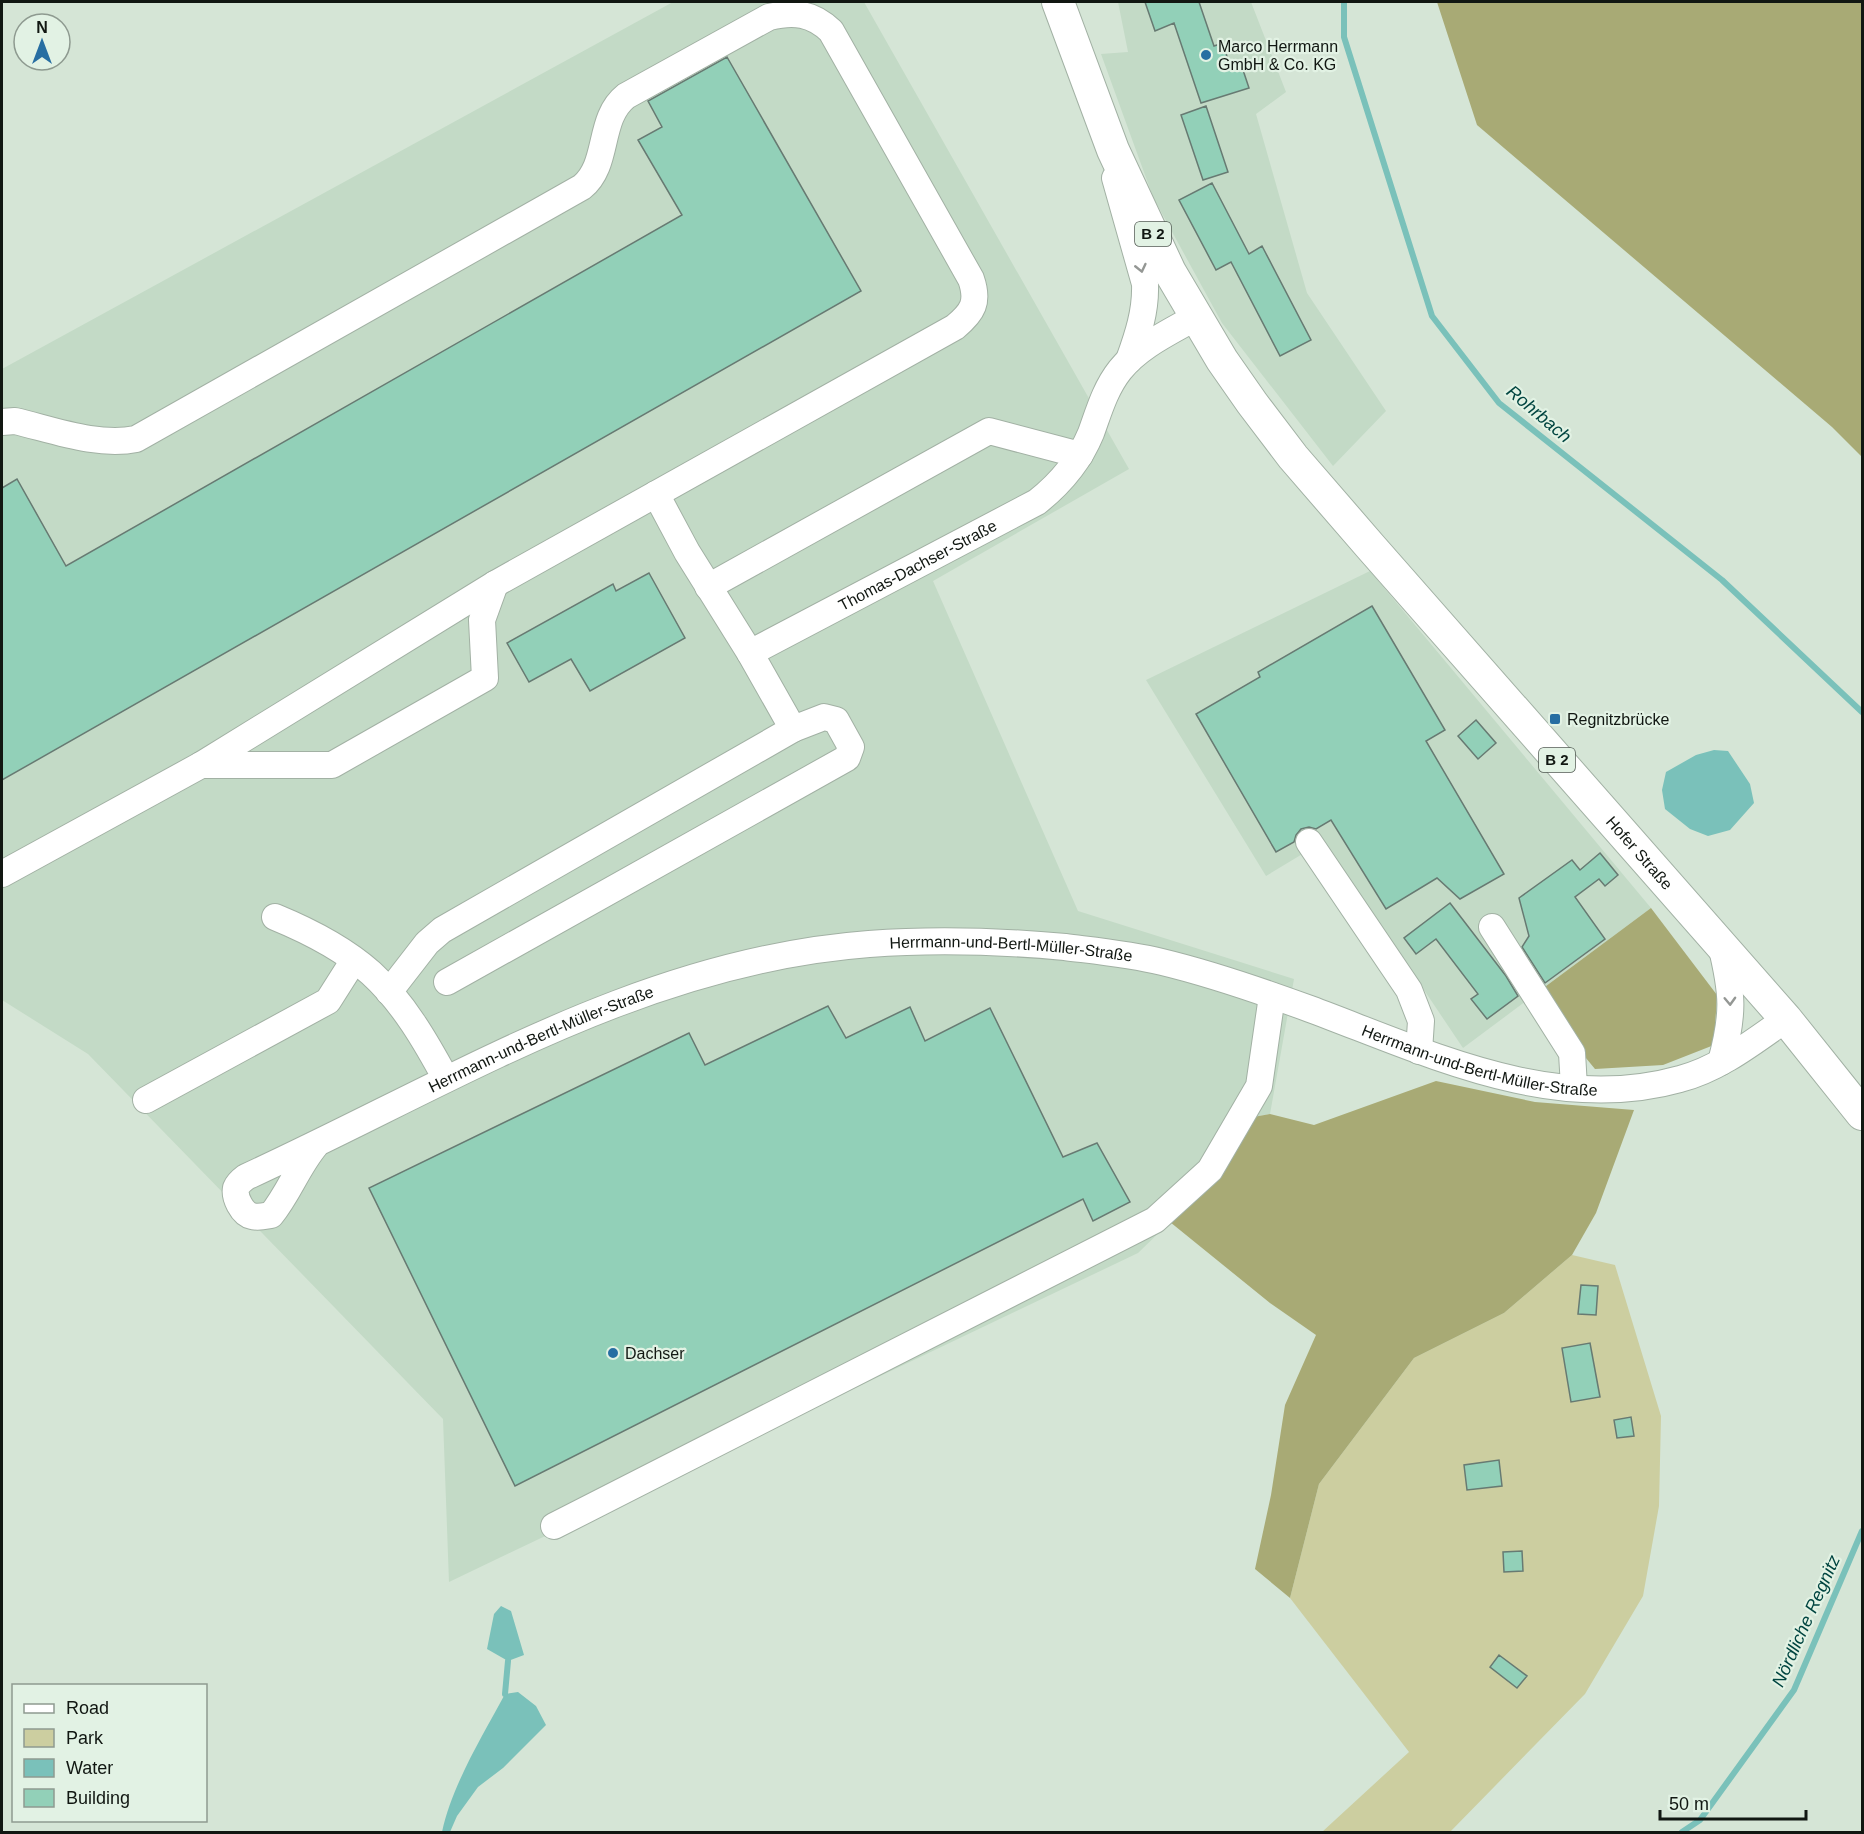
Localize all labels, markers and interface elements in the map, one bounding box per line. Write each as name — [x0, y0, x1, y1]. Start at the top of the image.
north arrow — [12, 12, 72, 72]
text: N — [36, 19, 48, 36]
place label: Marco Herrmann GmbH & Co. KG — [1218, 38, 1338, 73]
marker: Marco Herrmann GmbH & Co. KG — [1199, 48, 1213, 62]
road number: B 2 — [1135, 222, 1171, 246]
one-way arrow — [1134, 262, 1147, 272]
water label: Rohrbach — [1503, 381, 1575, 447]
street label: Thomas-Dachser-Straße — [836, 517, 1000, 614]
place label: Regnitzbrücke — [1567, 711, 1669, 728]
marker: Regnitzbrücke — [1548, 712, 1562, 726]
road number: B 2 — [1539, 748, 1575, 772]
street label: Hofer Straße — [1603, 813, 1676, 893]
street label: Herrmann-und-Bertl-Müller-Straße — [889, 933, 1134, 965]
street label: Herrmann-und-Bertl-Müller-Straße — [426, 983, 656, 1096]
one-way arrow — [1724, 997, 1737, 1006]
street label: Herrmann-und-Bertl-Müller-Straße — [1360, 1022, 1598, 1099]
place label: Dachser — [625, 1345, 685, 1362]
marker: Dachser — [606, 1346, 620, 1360]
water label: Nördliche Regnitz — [1768, 1552, 1844, 1690]
legend — [12, 1684, 207, 1822]
text: Road — [66, 1698, 109, 1718]
text: Park — [66, 1728, 104, 1748]
text: Water — [66, 1758, 113, 1778]
scale bar — [1660, 1783, 1806, 1821]
text: Building — [66, 1788, 130, 1808]
text: 50 m — [1669, 1794, 1709, 1814]

